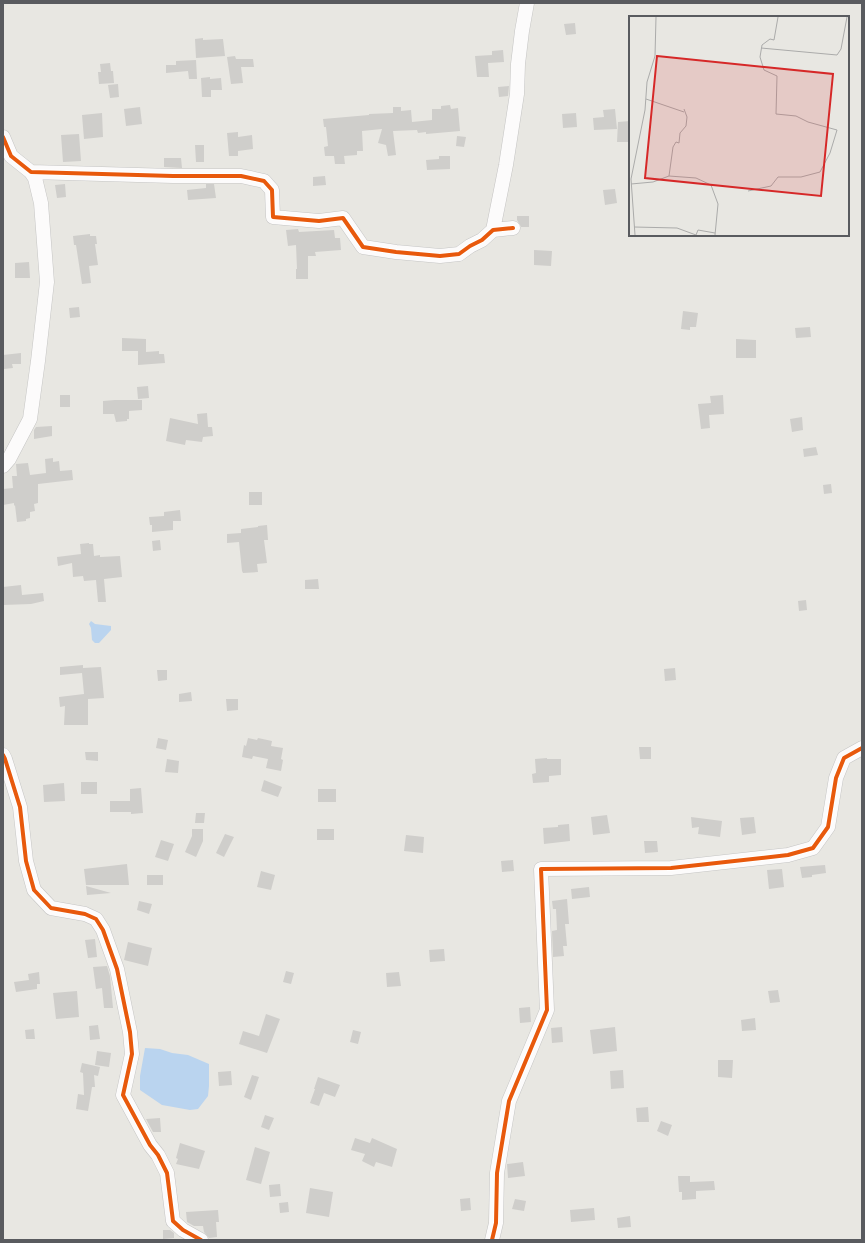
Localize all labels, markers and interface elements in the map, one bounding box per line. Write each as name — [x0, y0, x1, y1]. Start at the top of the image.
inset map — [629, 16, 849, 236]

